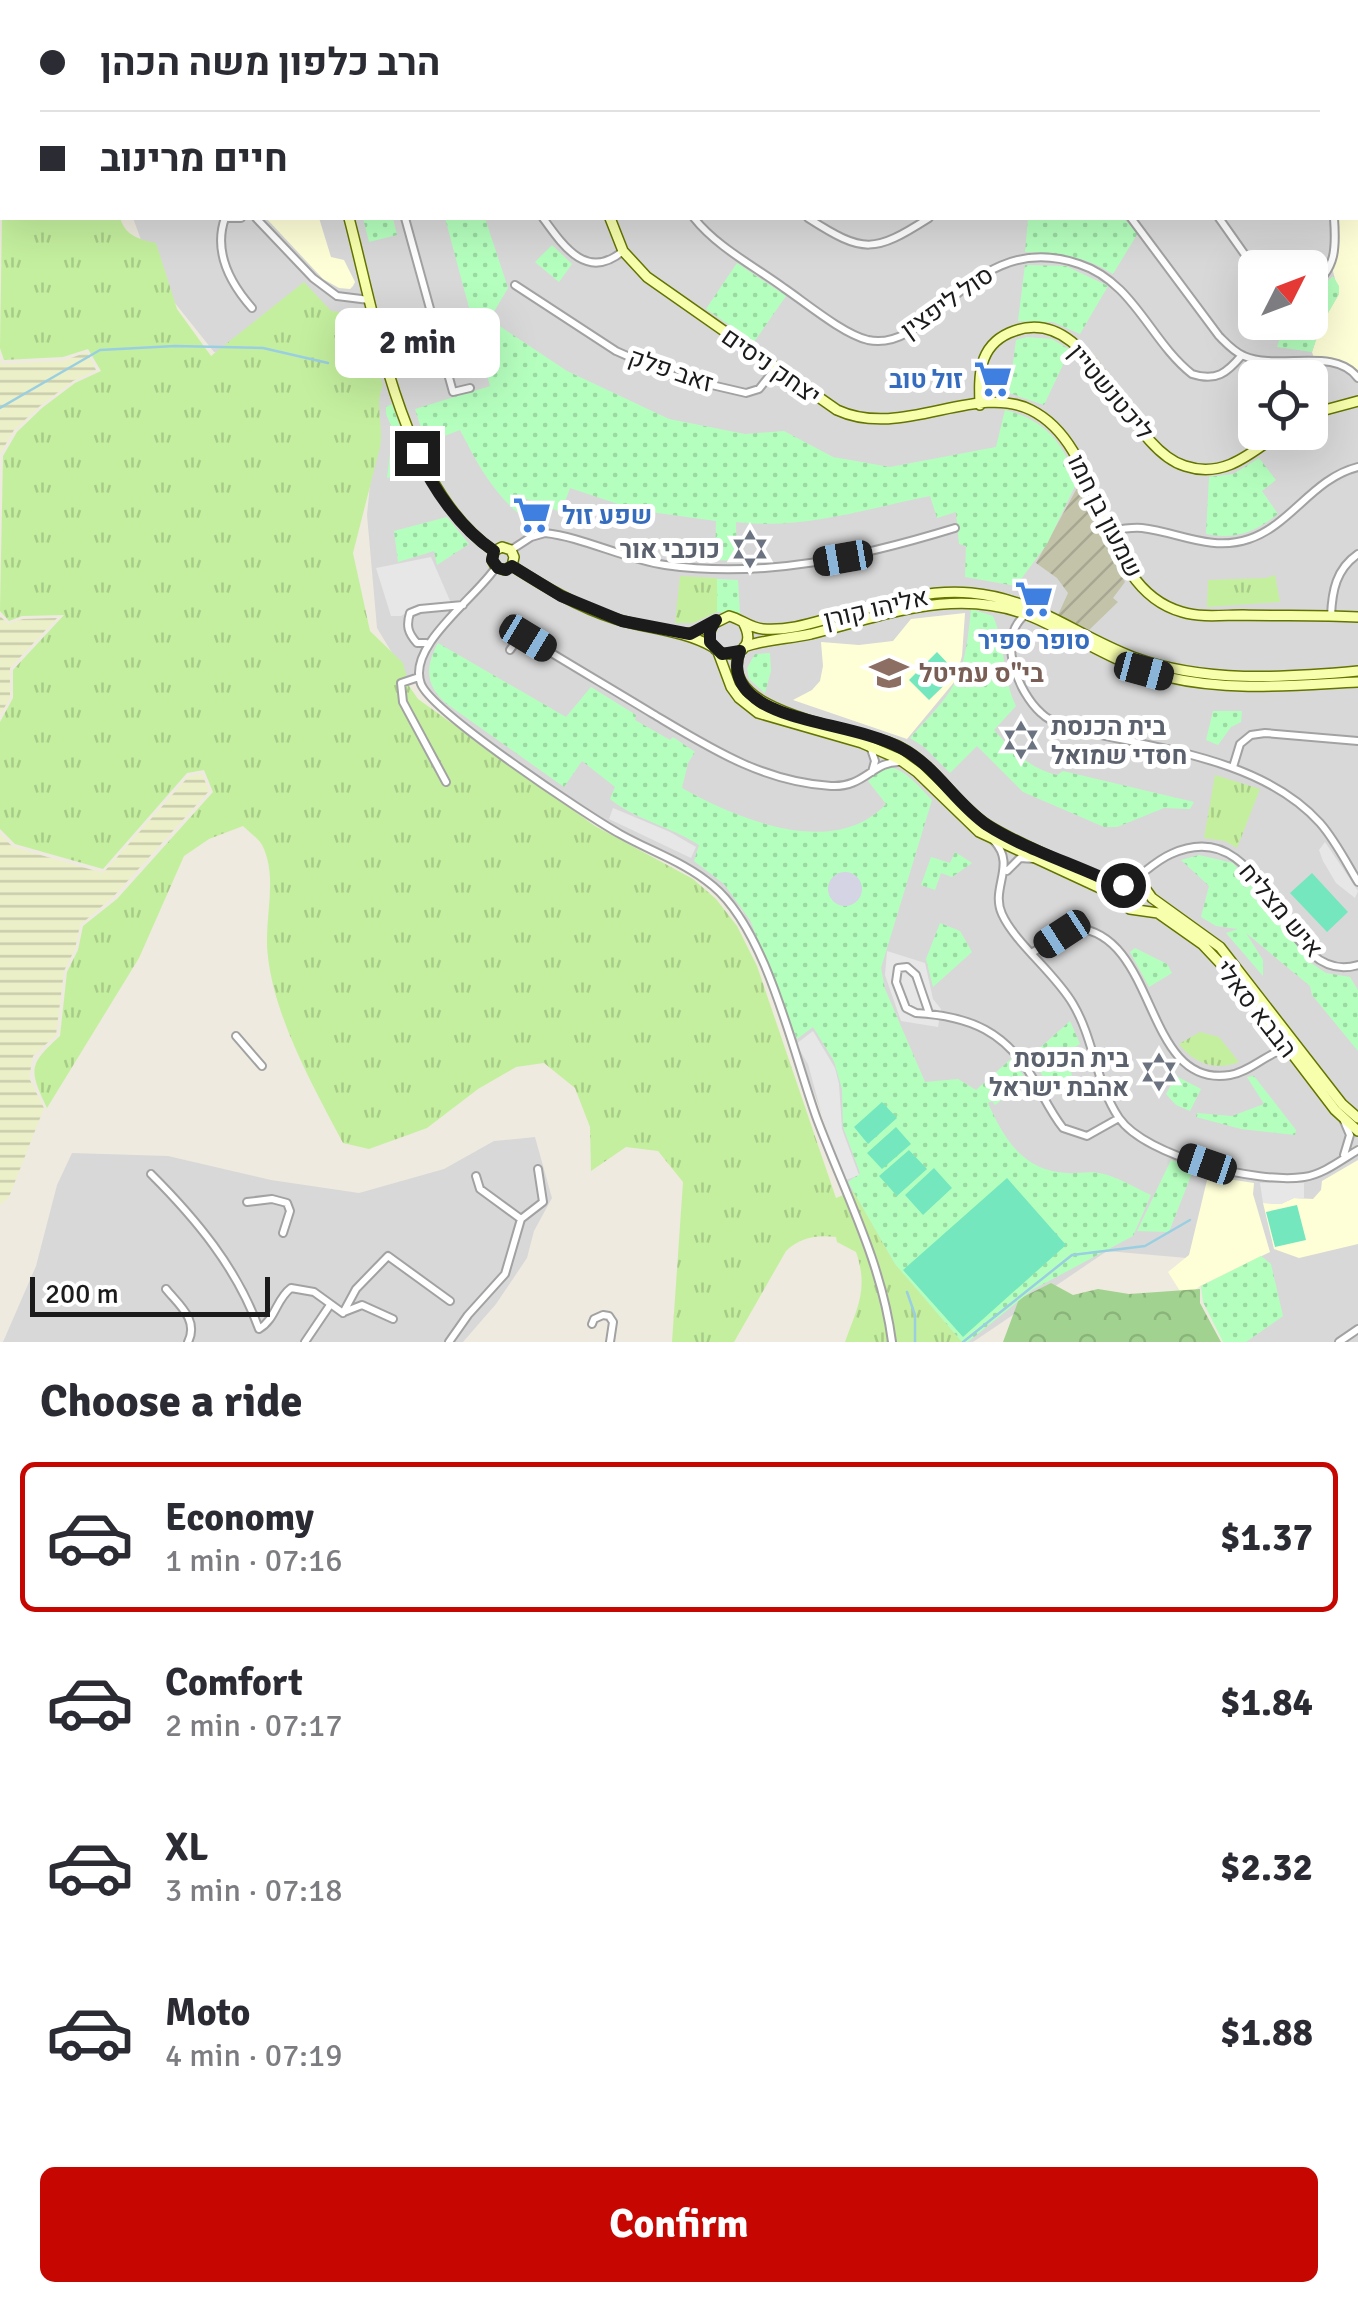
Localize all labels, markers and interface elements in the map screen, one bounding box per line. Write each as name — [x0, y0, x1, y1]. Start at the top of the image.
text: הרב כלפון משה הכהן — [100, 39, 440, 86]
text: חיים מרינוב — [100, 135, 288, 182]
north arrow — [1238, 250, 1328, 340]
map controls — [1238, 250, 1328, 450]
street label: סול ליפצין — [895, 259, 999, 345]
callout: 2 min — [334, 308, 500, 378]
street label: יצחק ניסים — [716, 321, 826, 411]
text: 2 min — [379, 323, 456, 362]
street label: ליכטנשטיין — [1062, 338, 1160, 446]
street label: זאב פלק — [625, 341, 717, 399]
supermarket icon: זול טוב — [972, 358, 1014, 400]
button: locate — [1238, 360, 1328, 450]
place label: זול טוב — [889, 364, 963, 395]
route end — [395, 431, 440, 476]
street label: שמעון בן חמו — [1061, 449, 1149, 583]
supermarket icon: שפע זול — [511, 494, 553, 536]
place label: שפע זול — [562, 500, 652, 531]
synagogue icon: כוכבי אור — [729, 528, 771, 570]
place label: כוכבי אור — [620, 534, 720, 565]
car — [811, 538, 875, 578]
supermarket icon: סופר ספיר — [1013, 578, 1055, 620]
street label: אליהו קורן — [821, 581, 931, 635]
car — [495, 610, 561, 666]
place label: סופר ספיר — [978, 625, 1090, 656]
car — [1111, 649, 1177, 693]
school or university icon: בי"ס עמיטל — [868, 652, 910, 694]
place label: בי"ס עמיטל — [919, 658, 1044, 689]
place label: בית הכנסת חסדי שמואל — [1051, 711, 1187, 771]
synagogue icon: בית הכנסת חסדי שמואל — [1000, 719, 1042, 761]
street label: איש מצליח — [1232, 856, 1330, 964]
route start — [1101, 863, 1146, 908]
car — [1029, 905, 1095, 963]
street label: הבבא סאלי — [1208, 954, 1304, 1064]
place label: בית הכנסת אהבת ישראל — [989, 1043, 1129, 1103]
synagogue icon: בית הכנסת אהבת ישראל — [1138, 1051, 1180, 1093]
car — [1174, 1140, 1240, 1188]
scale bar — [30, 1272, 270, 1316]
text: 200 m — [45, 1277, 119, 1311]
text: Choose a ride — [40, 1374, 303, 1429]
icon: car — [45, 1492, 135, 1582]
text: Economy — [165, 1494, 314, 1541]
text: $1.37 — [1220, 1514, 1313, 1561]
text: 1 min · 07:16 — [165, 1541, 343, 1580]
icon: car — [45, 1657, 135, 1747]
text: Comfort — [165, 1659, 303, 1706]
text: $1.84 — [1220, 1679, 1313, 1726]
text: 2 min · 07:17 — [165, 1706, 343, 1745]
icon: car — [45, 1822, 135, 1912]
text: XL — [165, 1824, 208, 1871]
text: $2.32 — [1220, 1844, 1313, 1891]
text: 3 min · 07:18 — [165, 1871, 343, 1910]
icon: car — [45, 1987, 135, 2077]
text: Moto — [165, 1989, 250, 2036]
text: $1.88 — [1220, 2009, 1313, 2056]
text: 4 min · 07:19 — [165, 2036, 343, 2075]
button: Confirm — [40, 2167, 1318, 2282]

